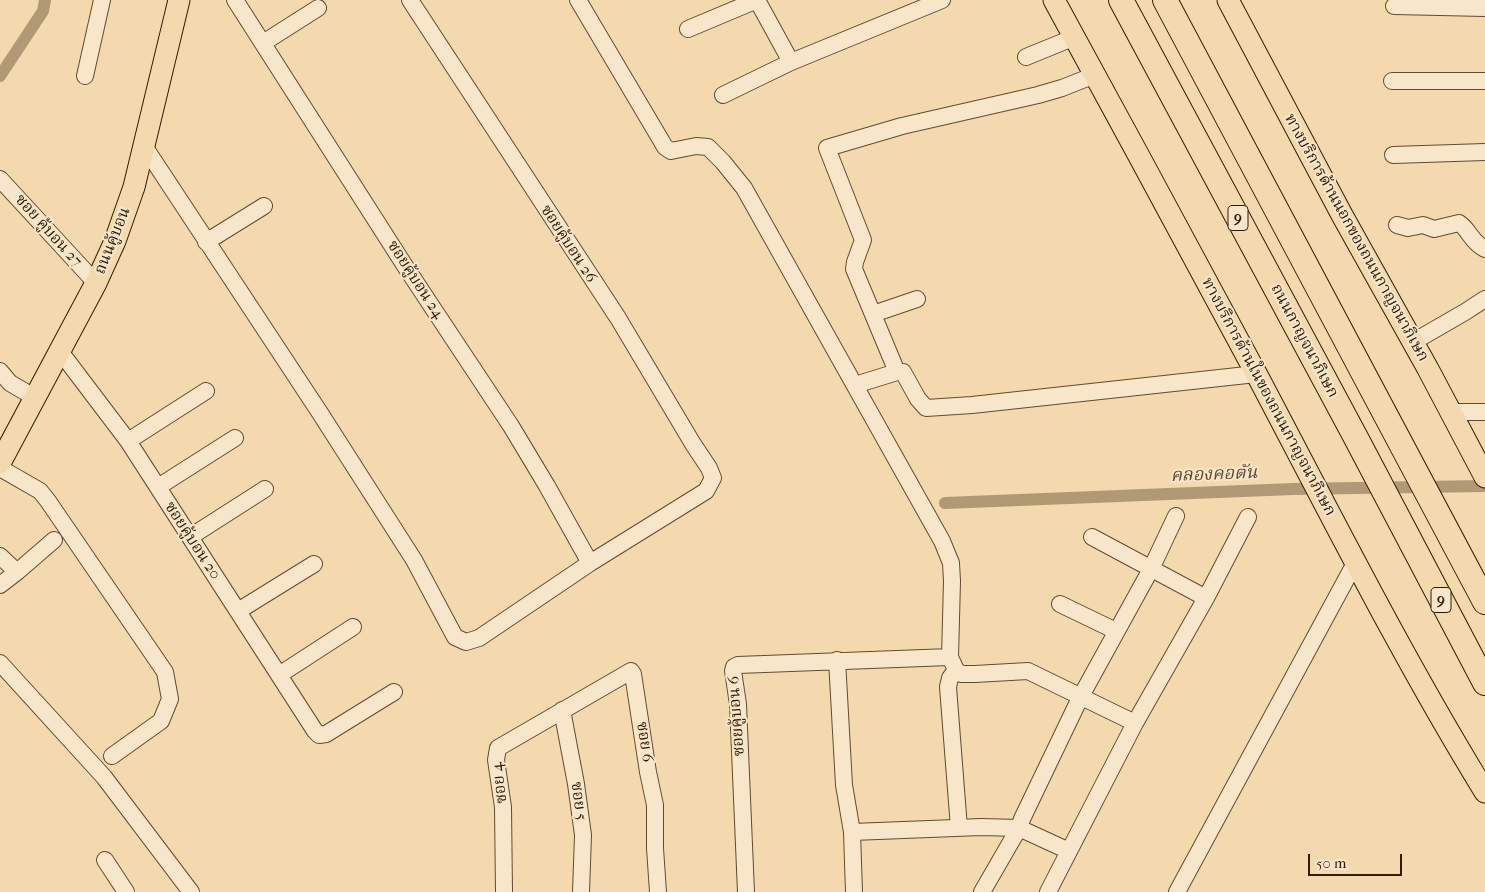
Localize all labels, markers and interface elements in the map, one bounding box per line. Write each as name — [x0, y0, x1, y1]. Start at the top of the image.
street label: ทางบริการด้านนอกของถนนกาญจนาภิเษก — [1280, 111, 1432, 365]
street label: ซอย คู้บอน 27 — [10, 191, 86, 271]
street label: ซอยคู้บอน 26 — [536, 201, 600, 287]
street label: ถนนคู้บอน — [91, 205, 135, 277]
road number: 9 — [1228, 206, 1248, 230]
street label: ซอยคู้บอน 24 — [383, 237, 447, 323]
street label: ทางบริการด้านในของถนนกาญจนาภิเษก — [1197, 275, 1339, 519]
street label: ถนนกาญจนาภิเษก — [1266, 281, 1342, 401]
water label: คลองคอตัน — [1170, 463, 1258, 487]
street label: ซอยคู้บอน 20 — [160, 498, 224, 584]
road number: 9 — [1431, 588, 1451, 612]
street label: ซอยคู้บอน 6 — [725, 675, 749, 757]
street label: ซอย 6 — [631, 720, 657, 764]
street label: ซอย 4 — [488, 761, 512, 805]
street label: ซอย 5 — [566, 780, 590, 822]
scale bar — [1310, 844, 1404, 876]
text: 50 m — [1316, 854, 1346, 872]

